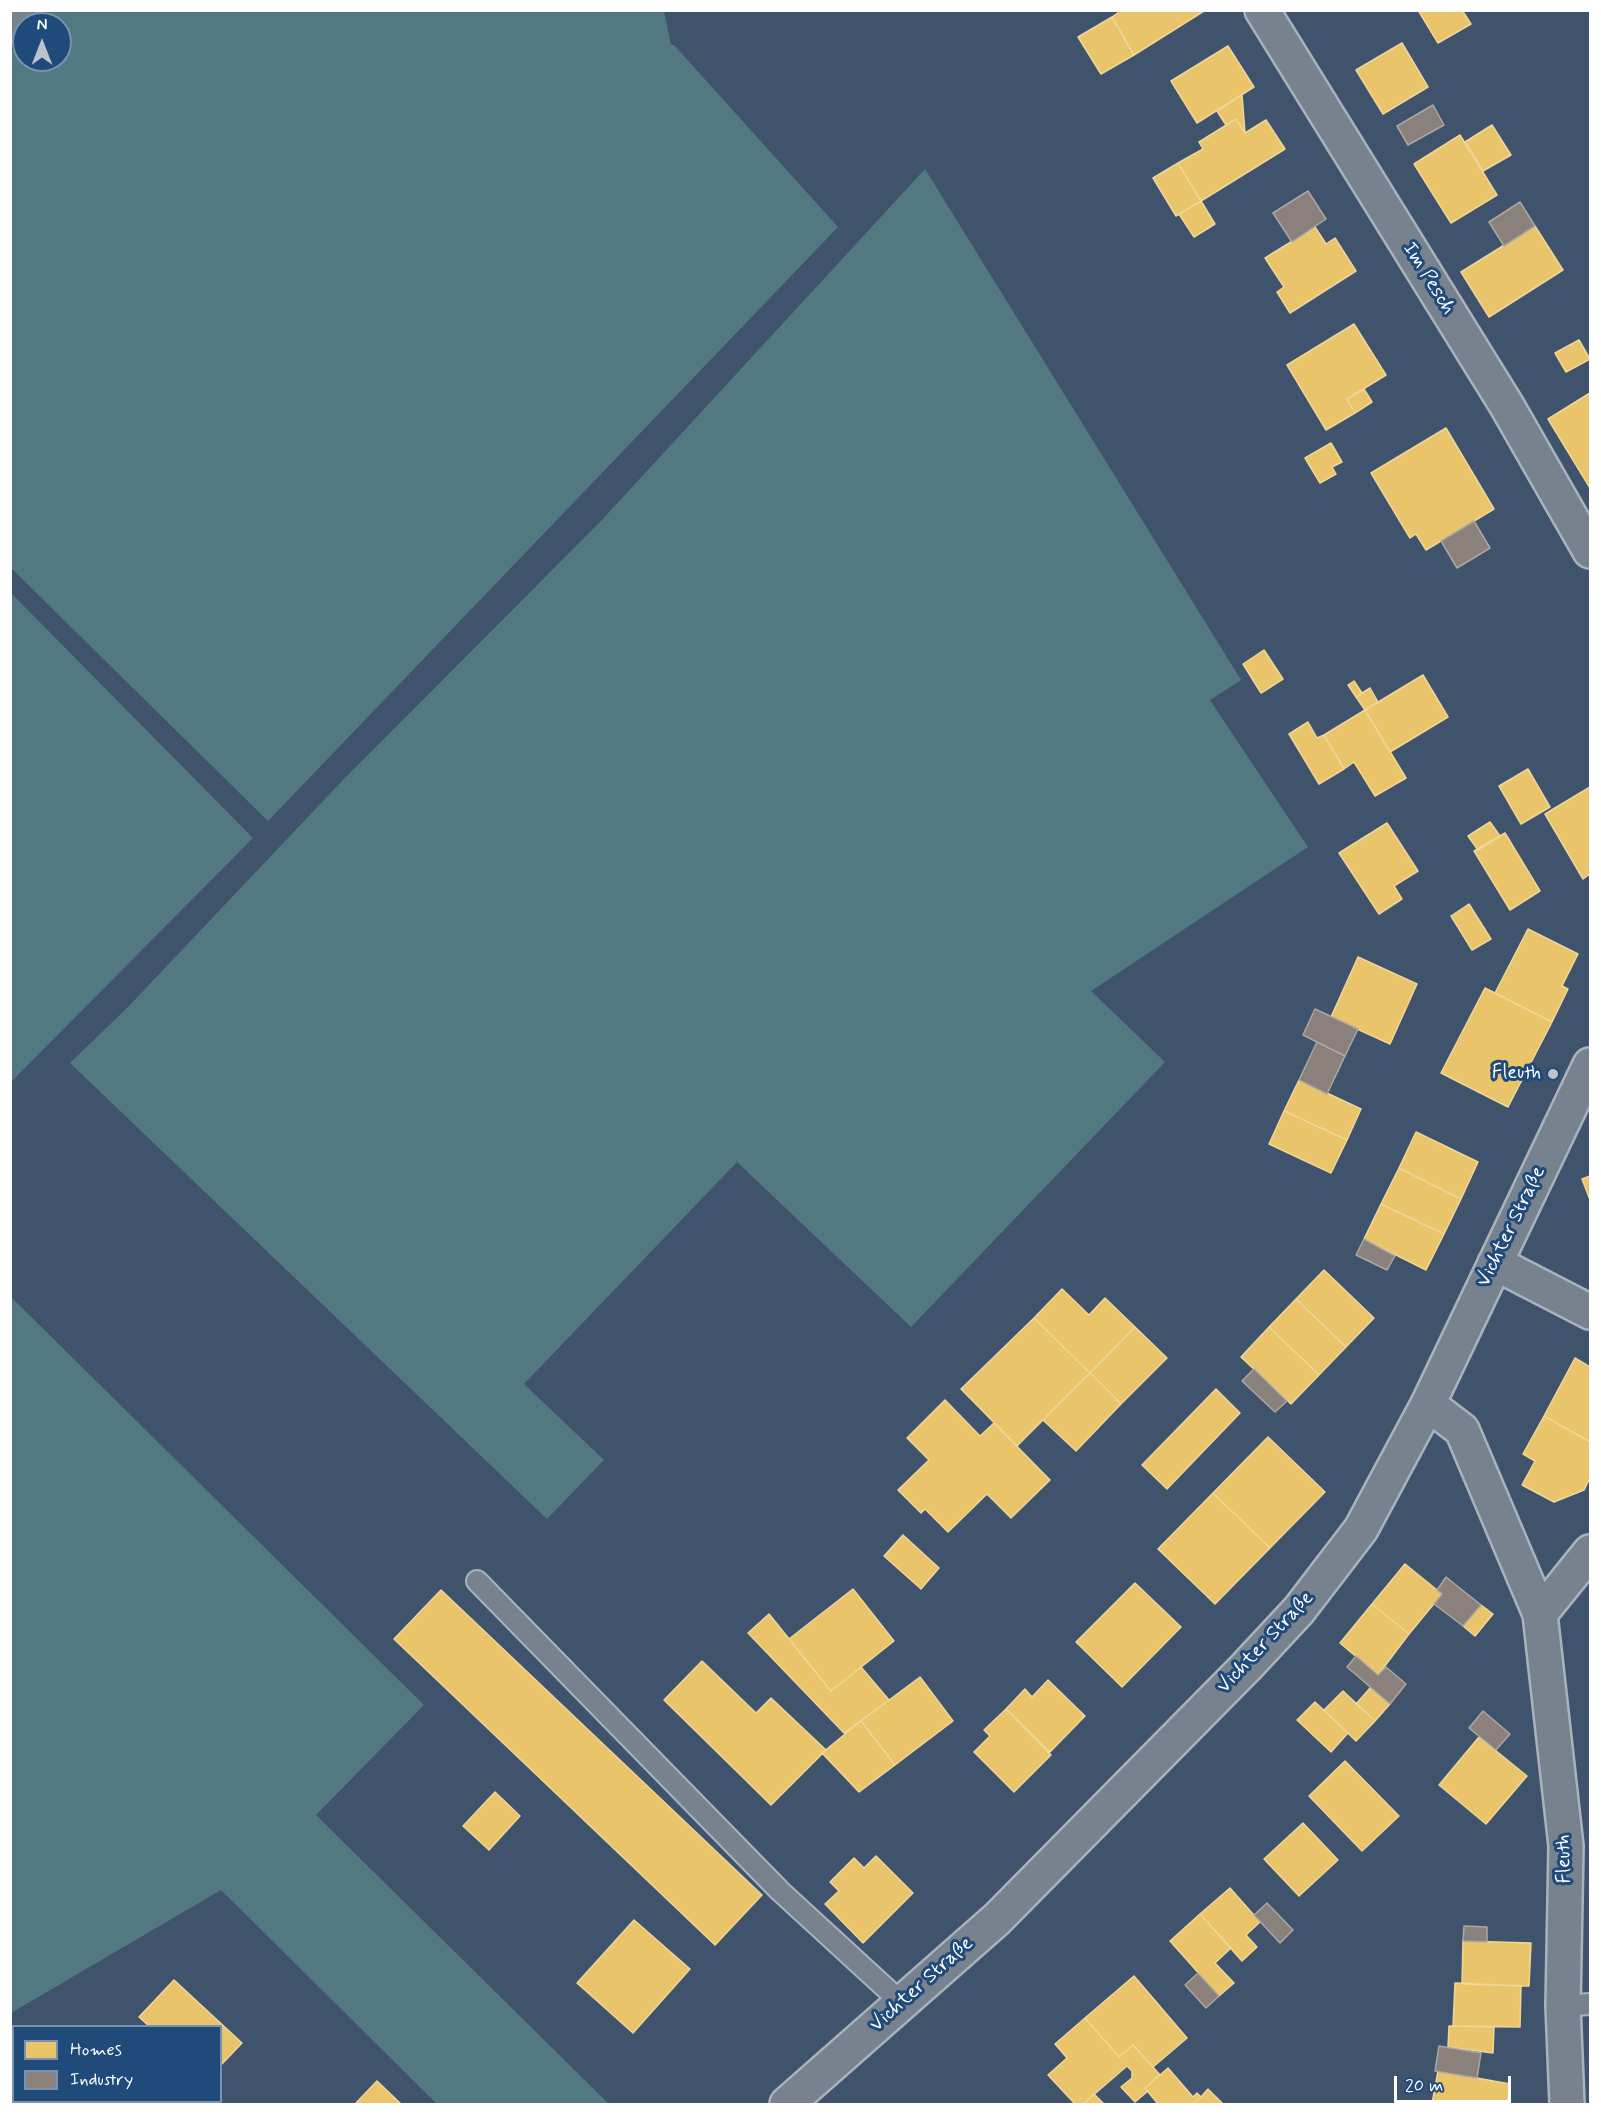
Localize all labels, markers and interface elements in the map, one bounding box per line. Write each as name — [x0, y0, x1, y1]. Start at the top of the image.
north arrow — [12, 12, 72, 72]
text: N — [37, 15, 47, 36]
street label: Im Pesch — [1397, 239, 1459, 319]
place label: Fleuth — [1492, 1062, 1541, 1086]
marker: Fleuth — [1546, 1067, 1560, 1081]
street label: Vichter Straße — [1473, 1163, 1551, 1291]
street label: Vichter Straße — [1213, 1587, 1319, 1699]
street label: Fleuth — [1553, 1834, 1577, 1884]
street label: Vichter Straße — [865, 1932, 979, 2038]
legend — [12, 2025, 222, 2103]
text: Homes — [70, 2038, 122, 2062]
scale bar — [1397, 2064, 1514, 2102]
text: Industry — [70, 2068, 133, 2092]
text: 20 m — [1405, 2074, 1443, 2098]

